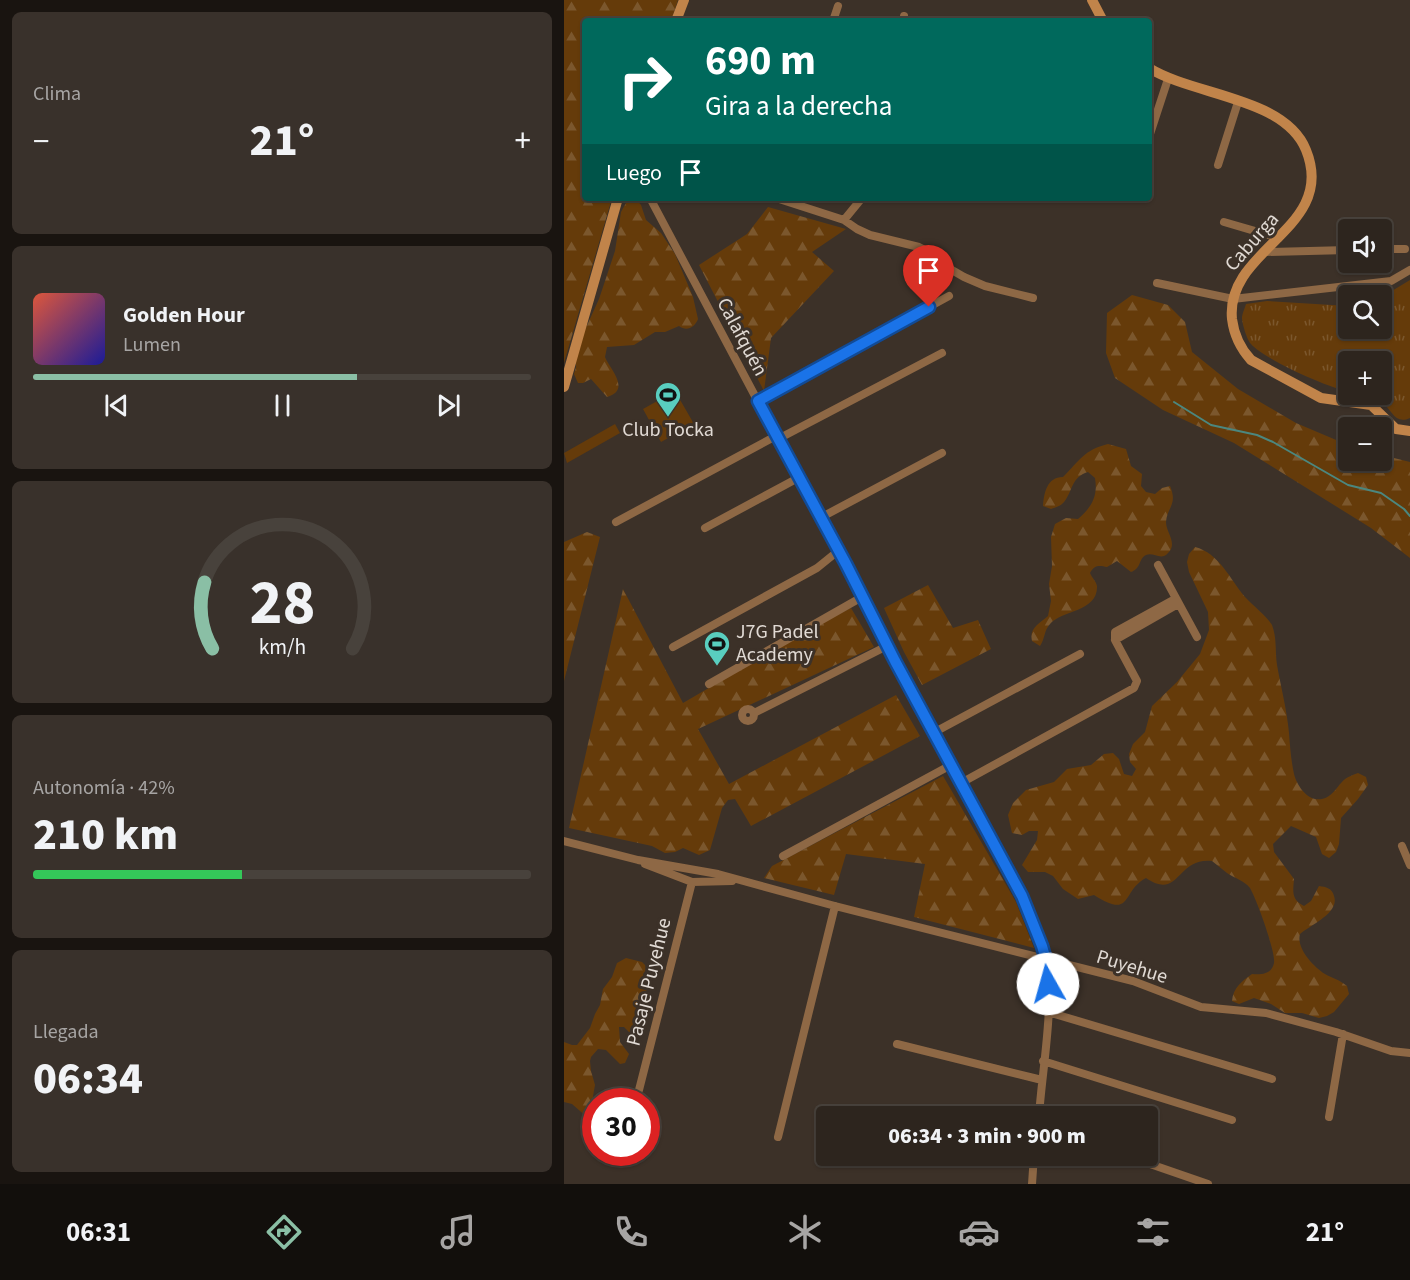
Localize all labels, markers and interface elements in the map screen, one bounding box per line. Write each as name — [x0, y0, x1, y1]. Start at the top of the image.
text: 690 m — [705, 31, 816, 91]
icon: right — [606, 42, 684, 120]
text: Clima — [33, 80, 81, 108]
text: Gira a la derecha — [705, 87, 892, 126]
text: 21° — [250, 109, 314, 173]
text: − — [33, 118, 49, 165]
text: + — [515, 118, 531, 165]
icon: arrive — [674, 156, 707, 189]
text: Luego — [606, 157, 662, 189]
street label: Caburga — [1218, 206, 1286, 278]
map controls — [1338, 219, 1392, 471]
button: sound — [1338, 219, 1392, 273]
pin — [903, 245, 954, 307]
icon: arrive — [912, 254, 945, 287]
button: search — [1338, 285, 1392, 339]
street label: Calafquén — [710, 293, 774, 381]
text: Golden Hour — [123, 299, 245, 331]
text: Lumen — [123, 331, 181, 359]
button: + — [1338, 351, 1392, 405]
sports icon: Club Tocka — [653, 380, 683, 418]
icon: previous — [100, 389, 133, 422]
icon: pause — [266, 389, 299, 422]
icon: next — [432, 389, 465, 422]
place label: Club Tocka — [622, 416, 714, 444]
button: − — [1338, 417, 1392, 471]
text: 28 — [249, 559, 315, 648]
place label: J7G Padel Academy — [736, 618, 819, 669]
sports icon: J7G Padel Academy — [702, 629, 732, 667]
text: km/h — [258, 632, 306, 663]
text: Autonomía · 42% — [33, 774, 175, 802]
text: 210 km — [33, 803, 178, 867]
street label: Pasaje Puyehue — [620, 915, 678, 1049]
street label: Puyehue — [1093, 943, 1171, 991]
position arrow — [1016, 952, 1080, 1016]
text: Llegada — [33, 1018, 99, 1046]
text: 06:34 — [33, 1047, 143, 1111]
speed limit sign: 30 — [582, 1088, 660, 1166]
text: 06:34 · 3 min · 900 m — [888, 1120, 1086, 1152]
icon: directions — [263, 1211, 305, 1253]
icon: music — [437, 1211, 479, 1253]
icon: phone — [610, 1211, 652, 1253]
icon: climate — [784, 1211, 826, 1253]
icon: car — [958, 1211, 1000, 1253]
icon: filters — [1132, 1211, 1174, 1253]
text: 06:31 — [66, 1213, 131, 1252]
text: 21° — [1306, 1213, 1344, 1252]

